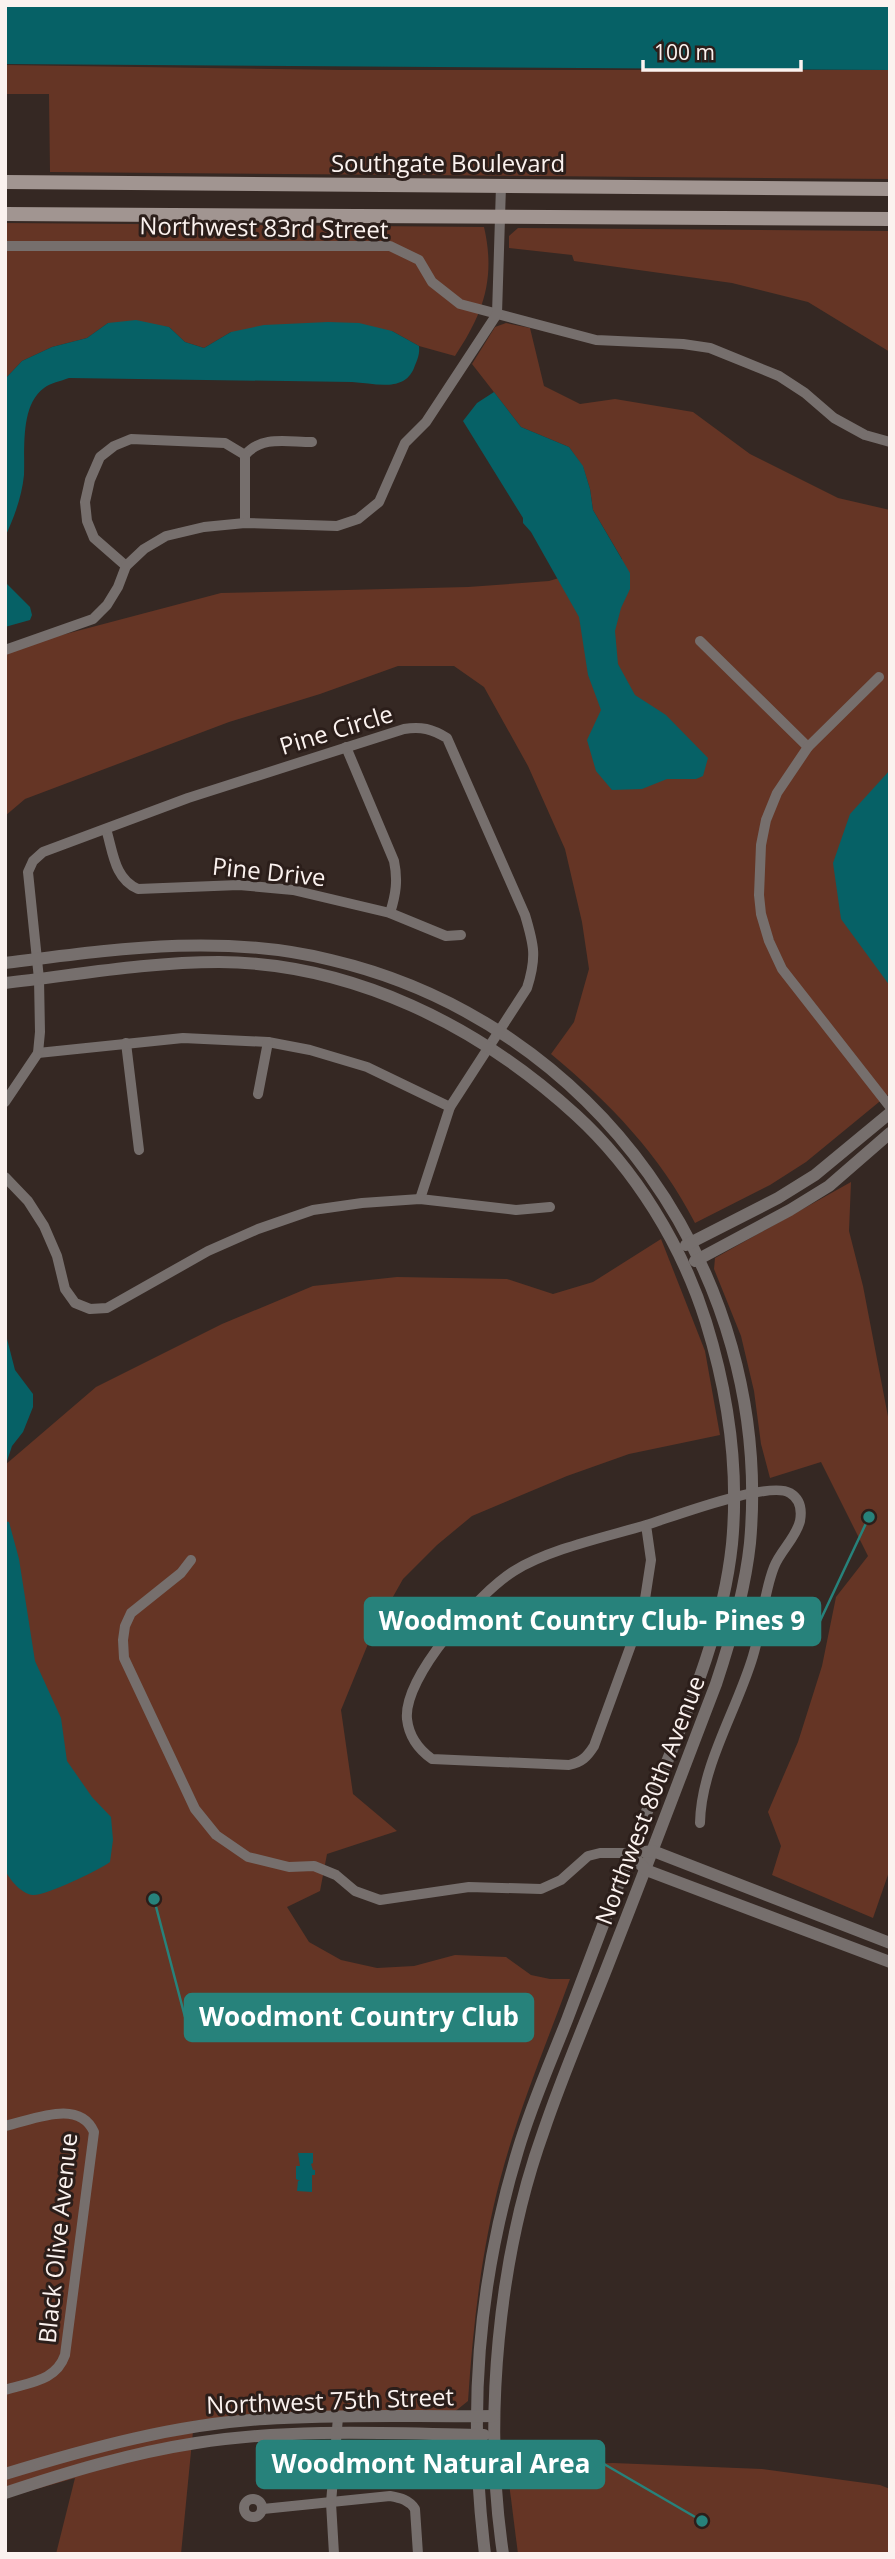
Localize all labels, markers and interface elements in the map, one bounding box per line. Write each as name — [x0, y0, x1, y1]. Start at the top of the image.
scale bar — [643, 28, 800, 72]
text: 100 m — [654, 38, 715, 66]
street label: Southgate Boulevard — [331, 146, 565, 179]
street label: Northwest 83rd Street — [139, 208, 389, 246]
street label: Pine Circle — [275, 696, 397, 762]
street label: Pine Drive — [211, 849, 327, 893]
callout: Woodmont Country Club- Pines 9 — [365, 1598, 820, 1645]
text: Woodmont Country Club- Pines 9 — [379, 1602, 805, 1638]
street label: Northwest 80th Avenue — [586, 1671, 712, 1929]
callout: Woodmont Country Club — [185, 1994, 533, 2041]
text: Woodmont Country Club — [199, 1998, 519, 2034]
street label: Black Olive Avenue — [30, 2131, 84, 2345]
street label: Northwest 75th Street — [206, 2379, 454, 2421]
callout: Woodmont Natural Area — [257, 2441, 604, 2488]
text: Woodmont Natural Area — [272, 2445, 590, 2481]

